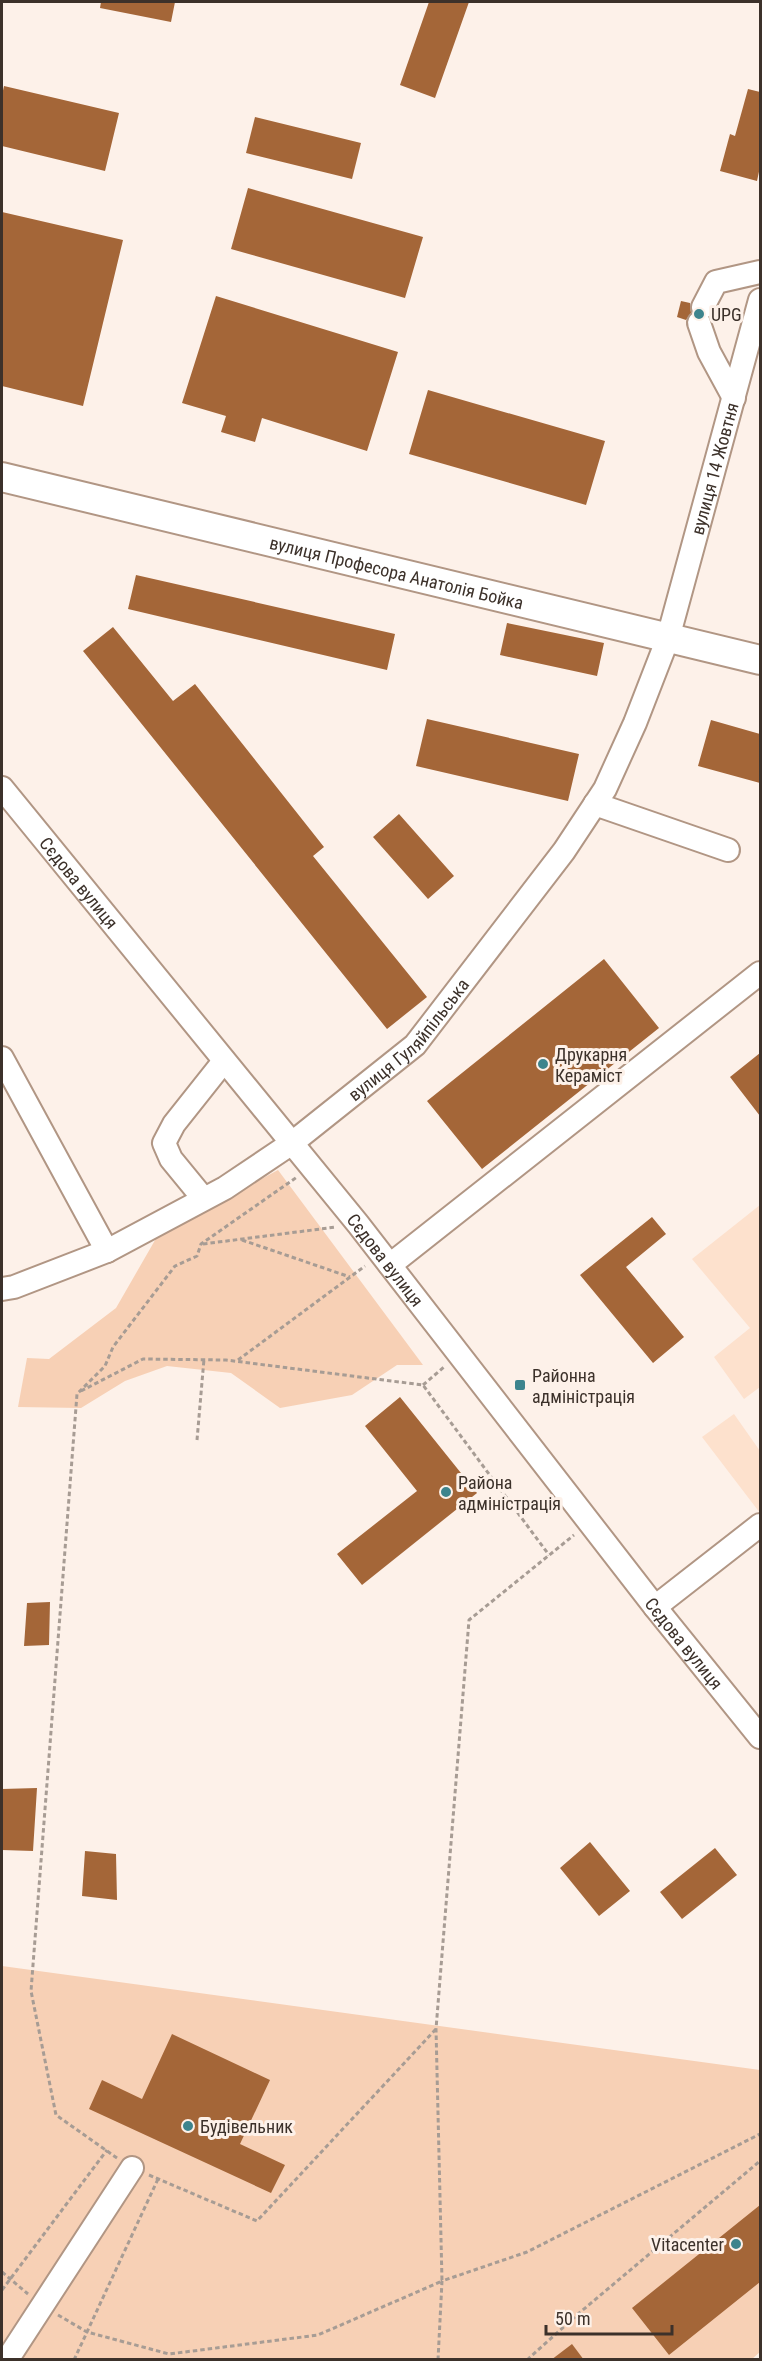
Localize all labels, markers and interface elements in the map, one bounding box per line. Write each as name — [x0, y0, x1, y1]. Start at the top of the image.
place label: UPG — [711, 304, 742, 325]
marker: UPG — [692, 307, 706, 321]
street label: вулиця 14 Жовтня — [686, 400, 742, 537]
street label: вулиця Професора Анатолія Бойка — [268, 531, 526, 613]
street label: Сєдова вулиця — [36, 833, 123, 932]
street label: вулиця Гуляйпільська — [344, 974, 473, 1105]
place label: Друкарня Кераміст — [555, 1044, 627, 1086]
marker: Друкарня Кераміст — [536, 1057, 550, 1071]
street label: Сєдова вулиця — [343, 1209, 428, 1310]
place label: Районна адміністрація — [532, 1365, 635, 1407]
marker: Районна адміністрація — [513, 1378, 527, 1392]
place label: Района адміністрація — [458, 1472, 561, 1514]
marker: Района адміністрація — [439, 1485, 453, 1499]
street label: Сєдова вулиця — [641, 1593, 728, 1693]
place label: Будівельник — [200, 2116, 293, 2137]
marker: Будівельник — [181, 2119, 195, 2133]
place label: Vitacenter — [651, 2234, 725, 2255]
marker: Vitacenter — [729, 2237, 743, 2251]
scale bar — [546, 2298, 672, 2336]
text: 50 m — [555, 2308, 590, 2329]

